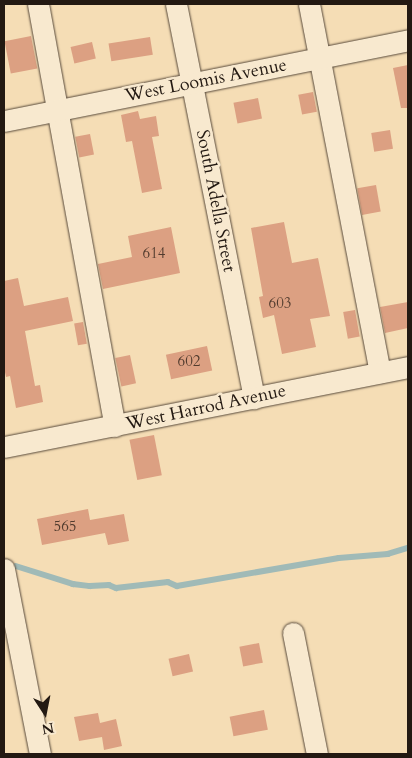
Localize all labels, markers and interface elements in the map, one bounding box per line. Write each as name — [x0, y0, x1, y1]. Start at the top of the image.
street label: West Loomis Avenue — [123, 55, 289, 107]
street label: South Adella Street — [191, 128, 239, 274]
house number: 614 — [142, 245, 166, 263]
house number: 603 — [268, 295, 292, 313]
house number: 602 — [177, 353, 201, 371]
street label: West Harrod Avenue — [124, 380, 288, 436]
house number: 565 — [53, 518, 77, 536]
north arrow — [20, 688, 70, 738]
text: N — [40, 718, 56, 739]

